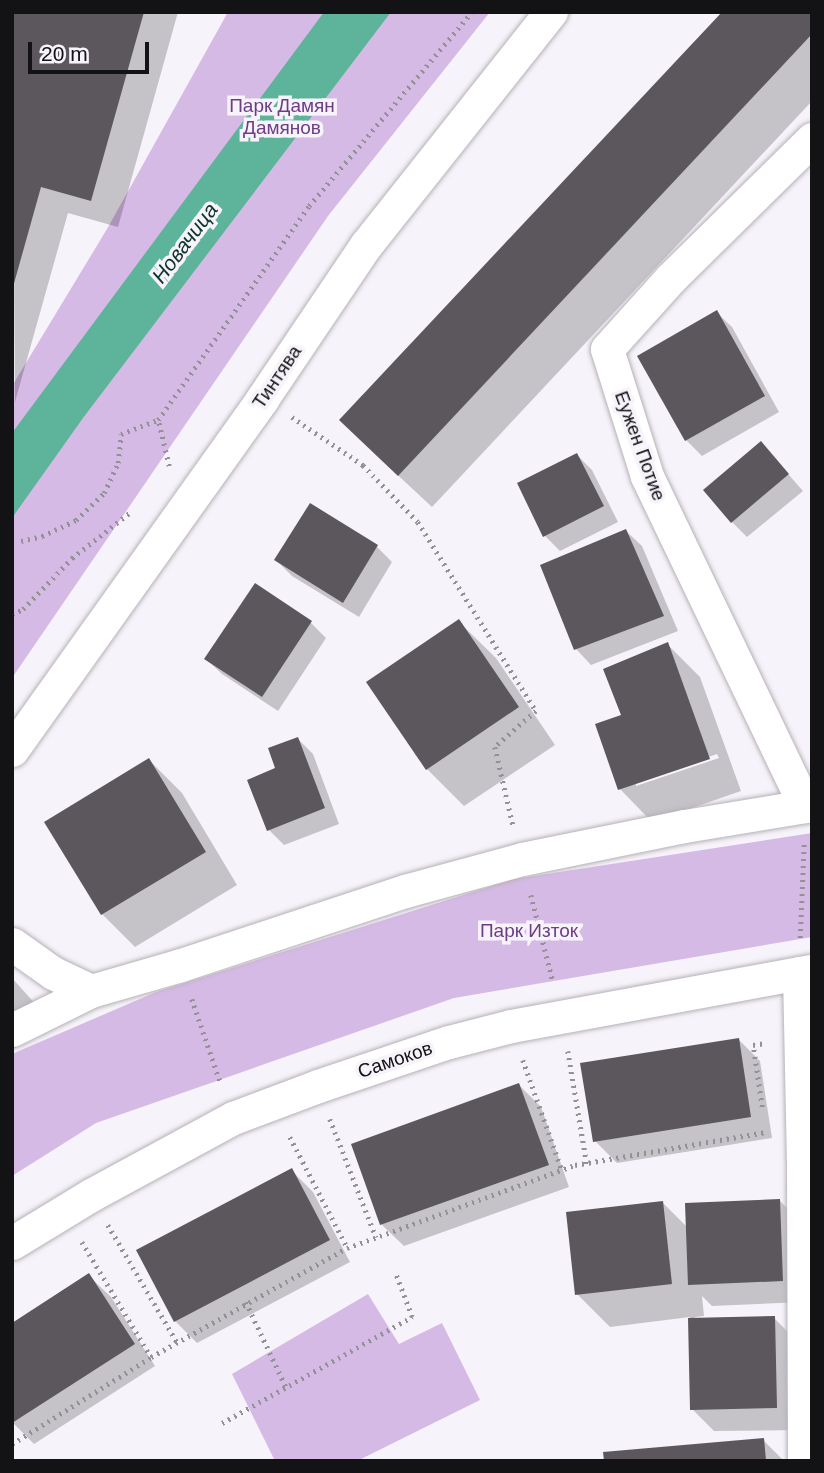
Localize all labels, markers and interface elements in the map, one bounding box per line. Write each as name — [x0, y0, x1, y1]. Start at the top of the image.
scale bar — [32, 28, 152, 72]
text: 20 m — [41, 42, 88, 65]
park label: Парк Дамян Дамянов — [229, 95, 335, 139]
water label: Новачица — [147, 198, 223, 288]
street label: Тинтява — [248, 341, 306, 413]
street label: Еужен Потие — [610, 388, 670, 504]
park label: Парк Изток — [480, 920, 578, 942]
street label: Самоков — [355, 1037, 435, 1083]

